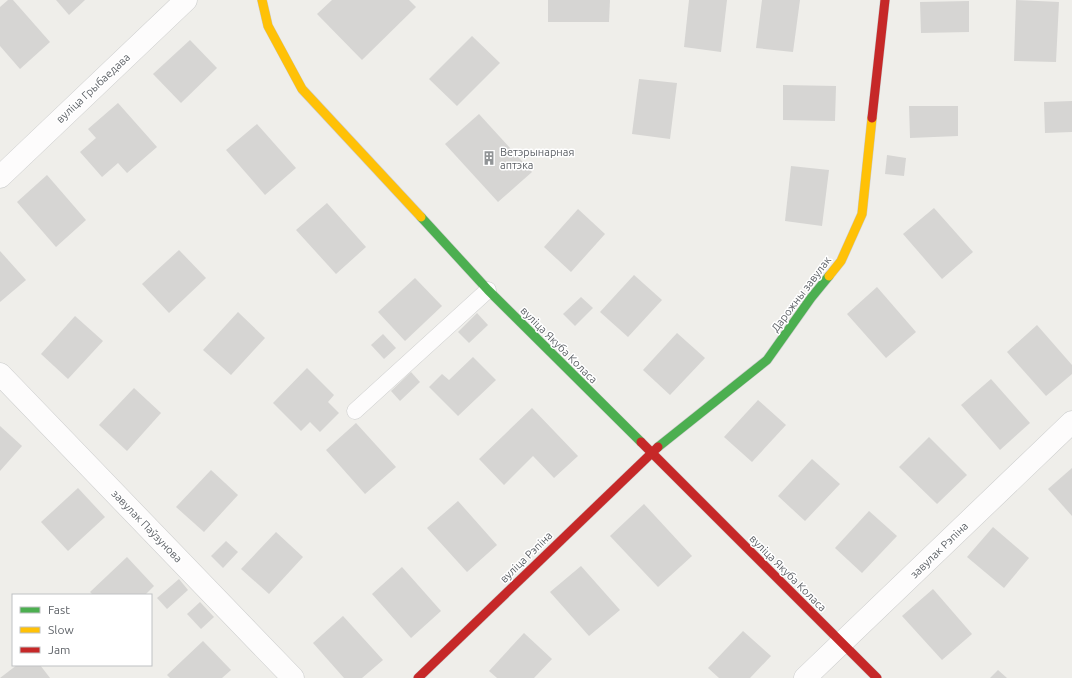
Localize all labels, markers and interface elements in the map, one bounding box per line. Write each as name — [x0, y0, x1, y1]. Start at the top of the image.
street label: вуліца Грыбаедава — [54, 51, 132, 125]
place label: Ветэрынарная аптэка — [500, 146, 574, 171]
building icon: Ветэрынарная аптэка — [481, 150, 497, 166]
street label: Дарожны завулак — [769, 254, 833, 334]
street label: вуліца Якуба Коласа — [518, 304, 600, 386]
street label: завулак Паўзунова — [109, 487, 185, 565]
street label: завулак Рэпіна — [908, 520, 970, 580]
street label: вуліца Рэпіна — [497, 529, 555, 585]
street label: вуліца Якуба Коласа — [747, 532, 829, 614]
legend — [12, 594, 152, 666]
text: Fast — [48, 603, 70, 616]
text: Slow — [48, 623, 74, 636]
text: Jam — [48, 643, 70, 656]

